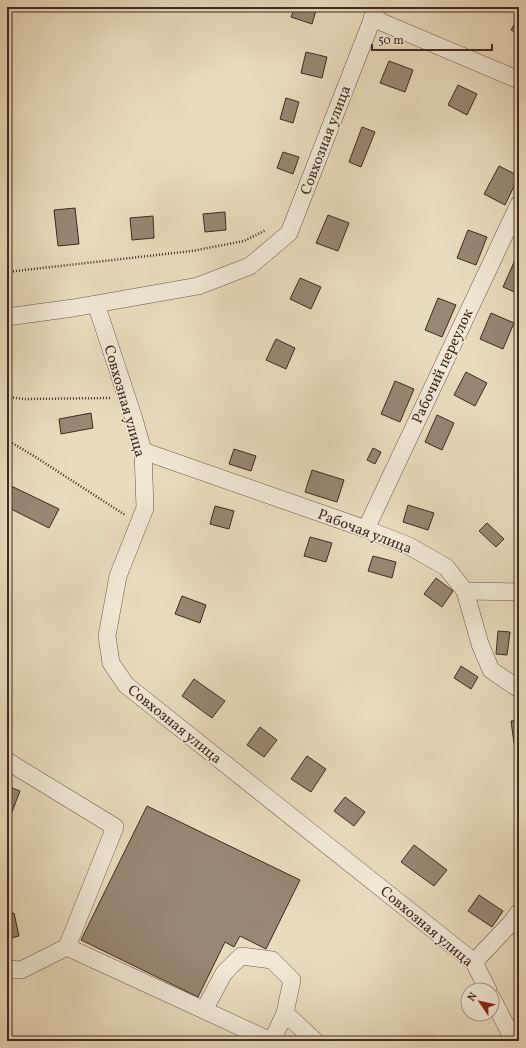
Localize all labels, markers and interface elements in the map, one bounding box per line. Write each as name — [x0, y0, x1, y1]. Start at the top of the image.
scale bar — [372, 26, 492, 52]
text: 50 m — [378, 33, 404, 49]
street label: Совхозная улица — [296, 83, 357, 198]
street label: Рабочий переулок — [408, 306, 479, 428]
street label: Совхозная улица — [98, 343, 150, 460]
street label: Рабочая улица — [314, 505, 415, 560]
street label: Совхозная улица — [122, 681, 226, 770]
street label: Совхозная улица — [375, 882, 477, 972]
north arrow — [460, 982, 500, 1022]
text: N — [464, 990, 481, 1005]

